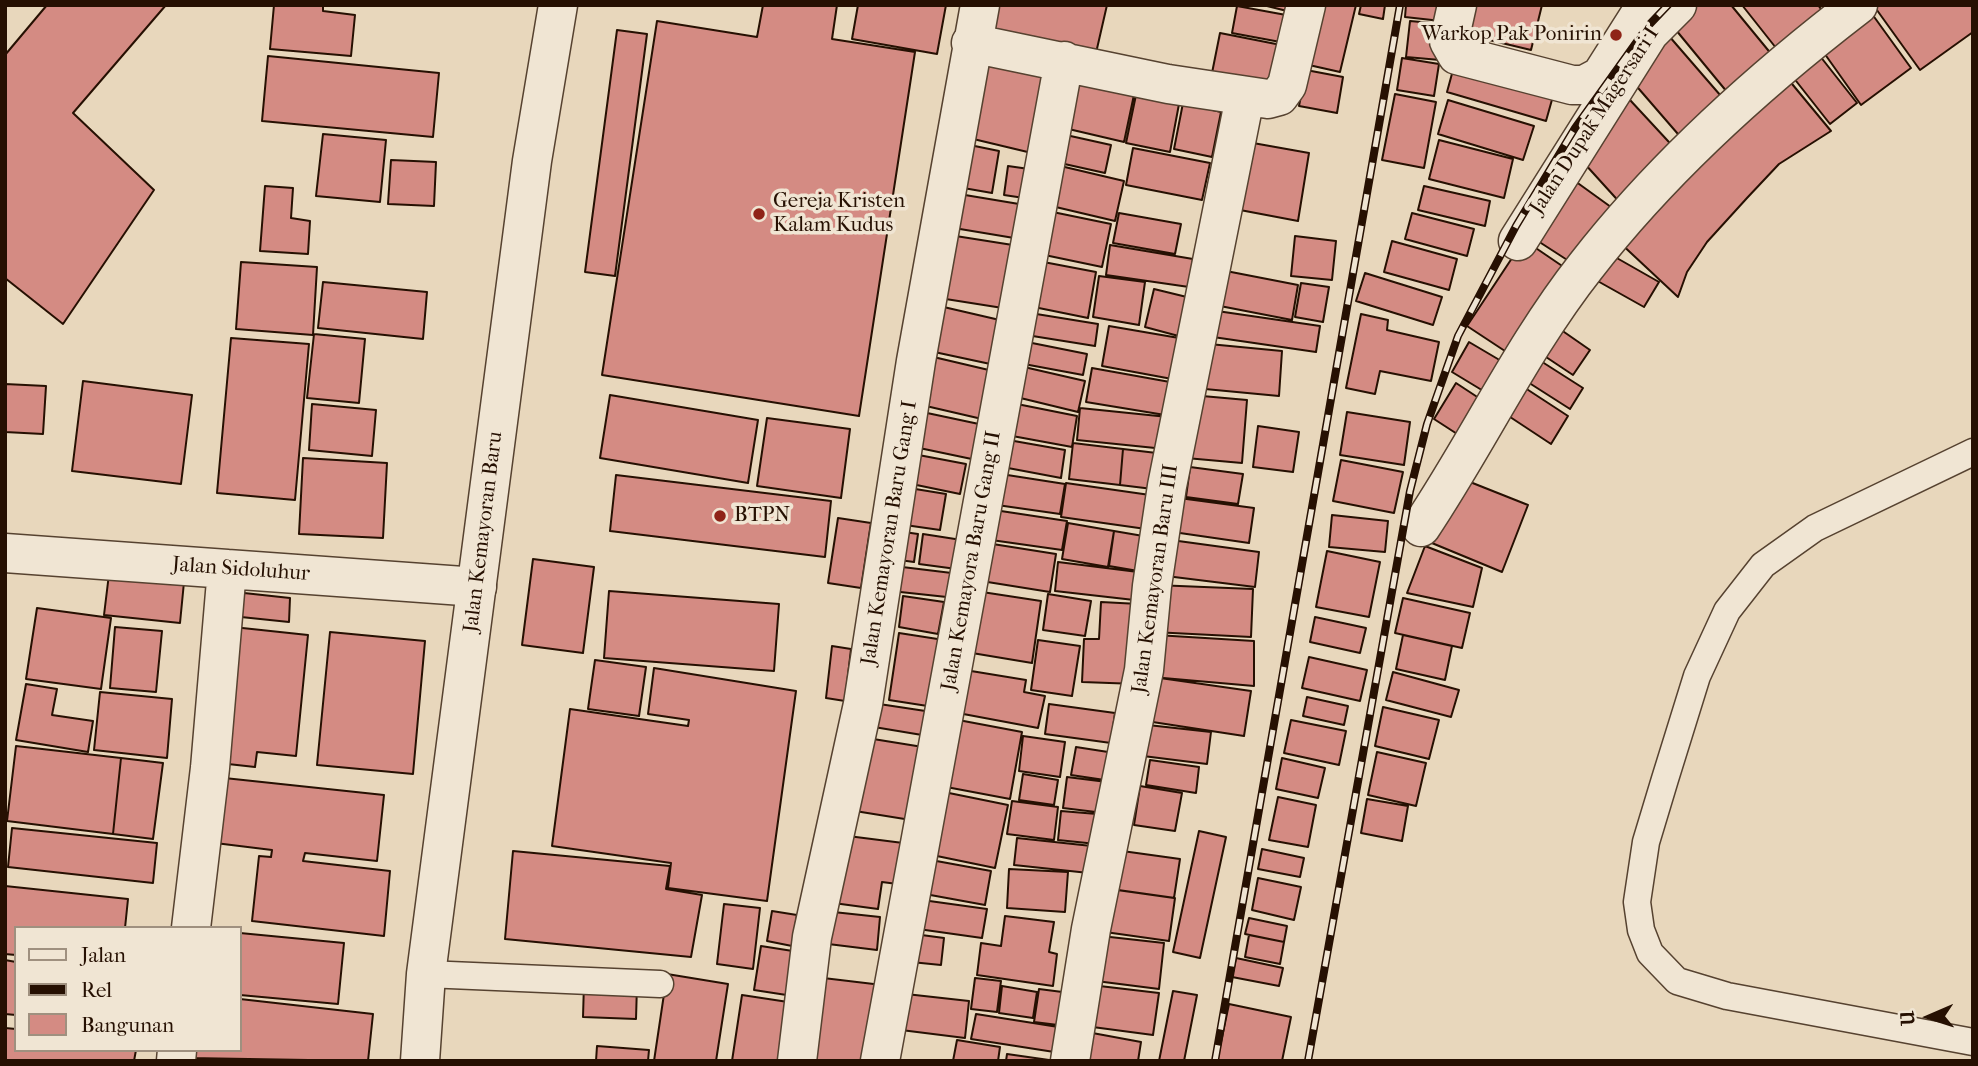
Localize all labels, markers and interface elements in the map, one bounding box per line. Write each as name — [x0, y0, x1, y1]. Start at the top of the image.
place label: Warkop Pak Ponirin — [1421, 22, 1602, 48]
street label: Jalan Dupak Magersari I — [1525, 23, 1665, 219]
marker: Warkop Pak Ponirin — [1608, 27, 1624, 43]
place label: Gereja Kristen Kalam Kudus — [773, 189, 905, 239]
marker: Gereja Kristen Kalam Kudus — [751, 206, 767, 222]
street label: Jalan Kemayoran Baru Gang I — [857, 399, 923, 667]
street label: Jalan Kemayora Baru Gang II — [937, 429, 1007, 693]
street label: Jalan Kemayoran Baru — [459, 430, 509, 634]
street label: Jalan Kemayoran Baru III — [1127, 463, 1185, 695]
place label: BTPN — [734, 503, 790, 529]
marker: BTPN — [712, 508, 728, 524]
street label: Jalan Sidoluhur — [171, 553, 311, 587]
legend — [14, 926, 242, 1052]
text: Jalan — [81, 943, 126, 967]
text: Rel — [81, 978, 112, 1002]
north arrow — [1894, 982, 1964, 1052]
text: U — [1897, 1010, 1919, 1026]
text: Bangunan — [81, 1013, 174, 1037]

